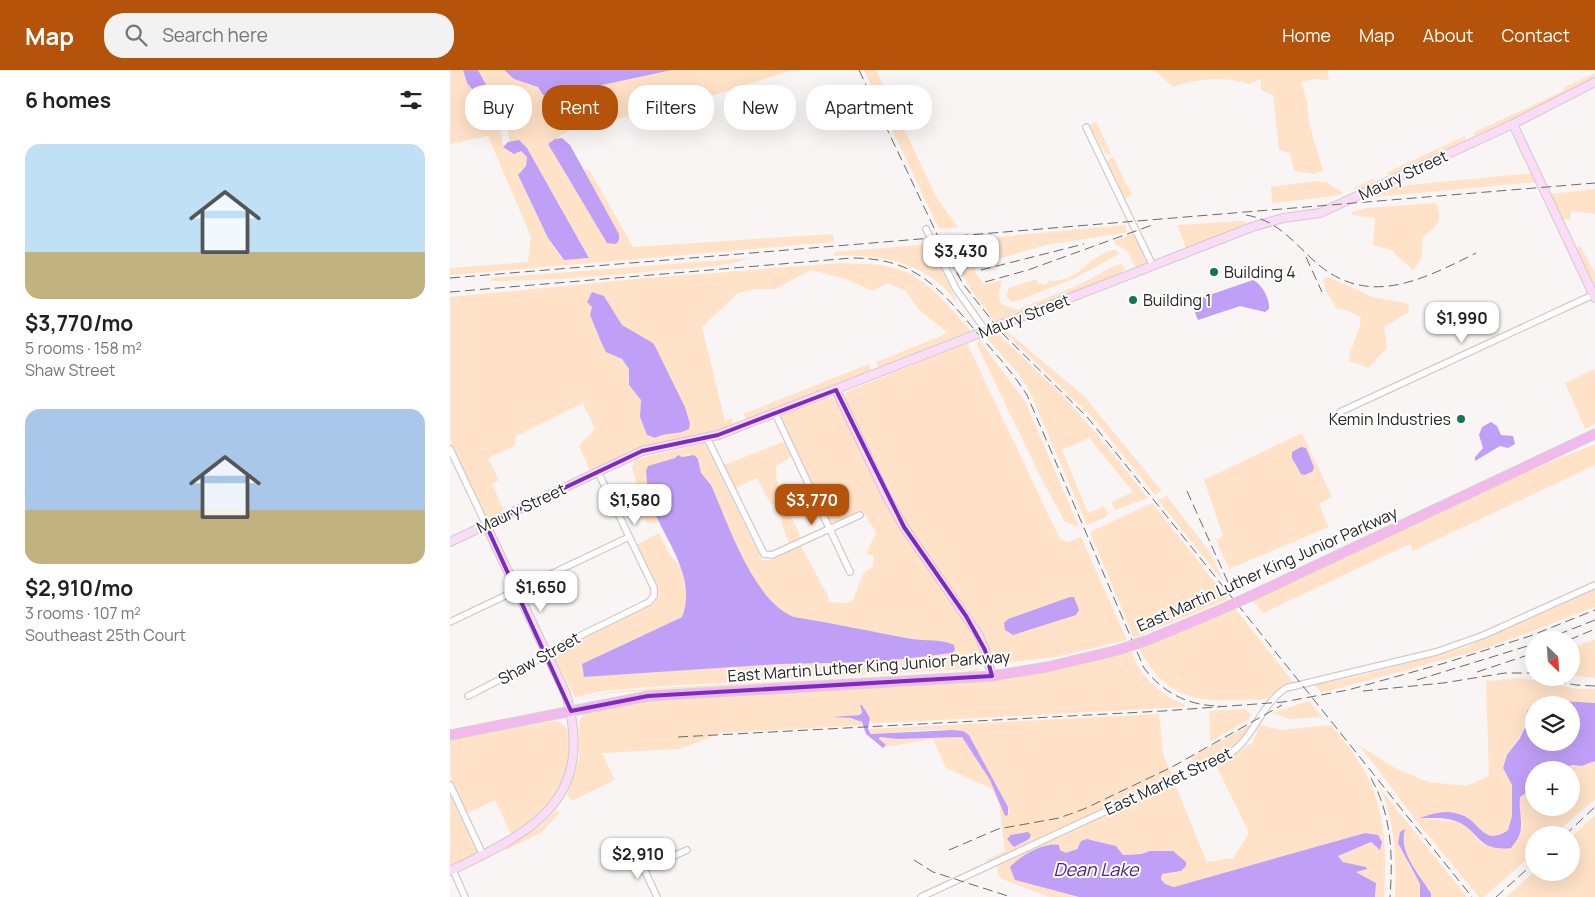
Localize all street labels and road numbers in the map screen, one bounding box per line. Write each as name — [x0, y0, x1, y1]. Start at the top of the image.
street label: Maury Street — [1355, 145, 1451, 205]
street label: Maury Street — [975, 289, 1073, 343]
street label: Maury Street — [473, 478, 569, 538]
street label: East Martin Luther King Junior Parkway — [1133, 501, 1401, 637]
street label: Shaw Street — [494, 626, 584, 690]
street label: East Martin Luther King Junior Parkway — [727, 645, 1012, 687]
street label: East Market Street — [1101, 742, 1235, 820]

